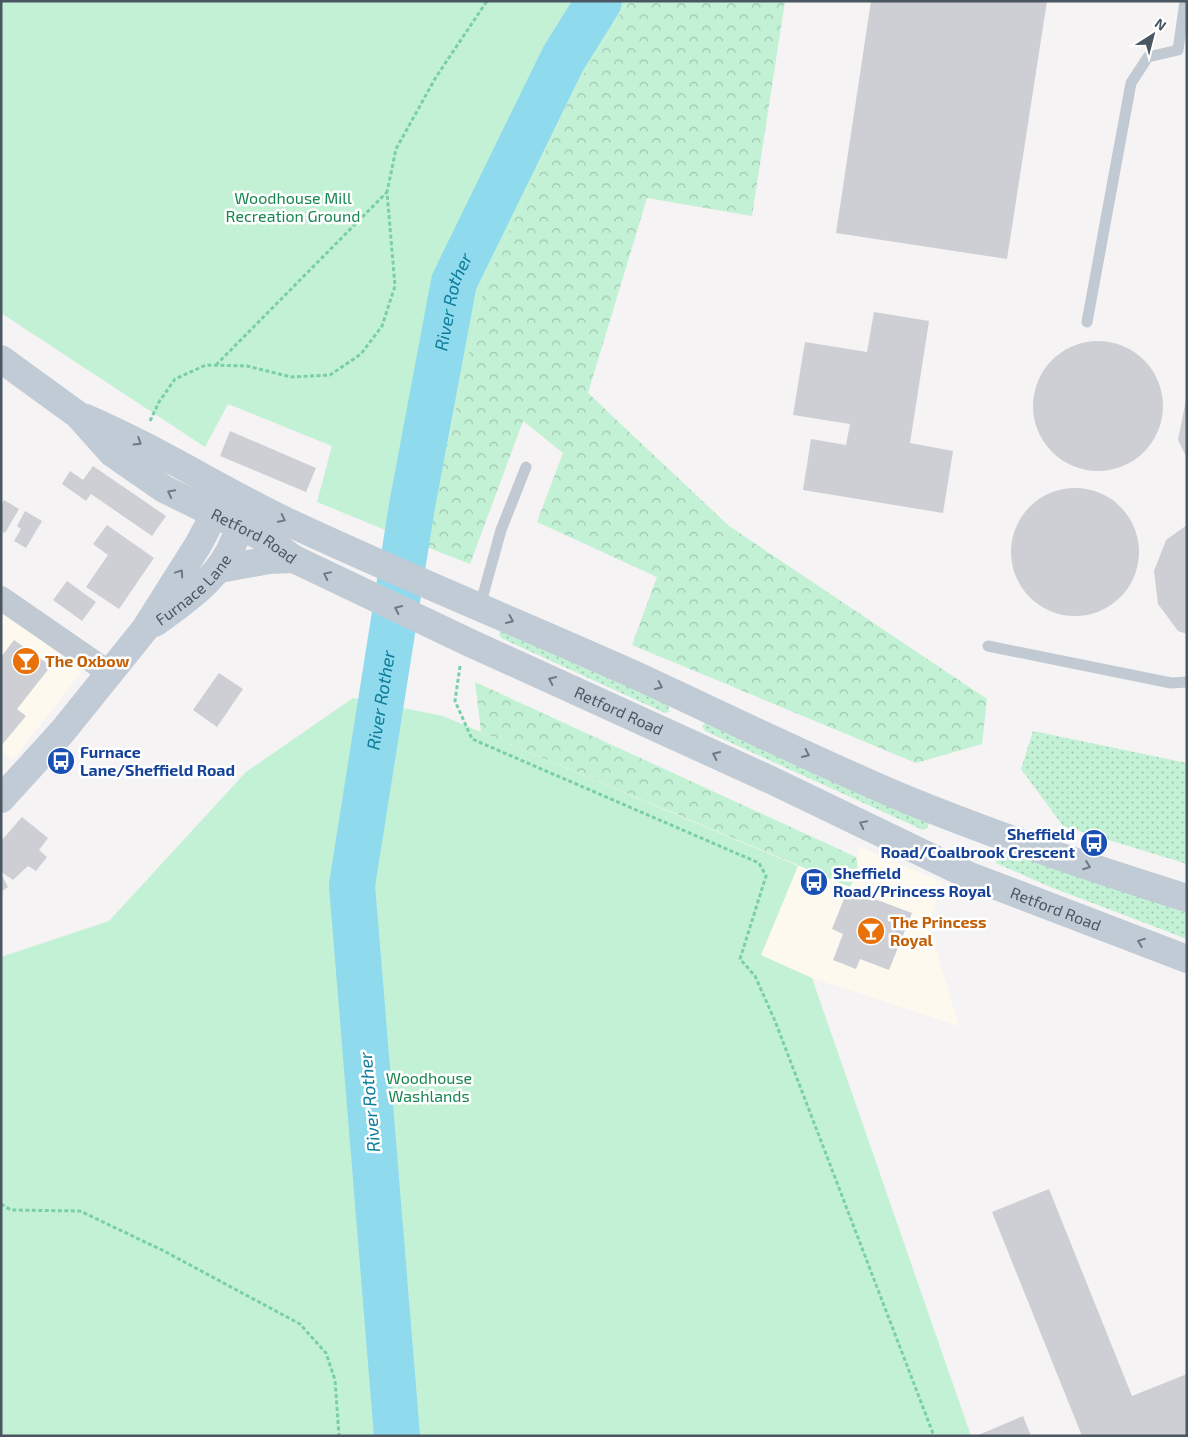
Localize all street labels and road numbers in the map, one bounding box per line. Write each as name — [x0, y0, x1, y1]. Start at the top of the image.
street label: Retford Road — [208, 504, 301, 567]
street label: Furnace Lane — [151, 550, 235, 629]
street label: Retford Road — [572, 682, 666, 739]
street label: Retford Road — [1008, 882, 1104, 934]

